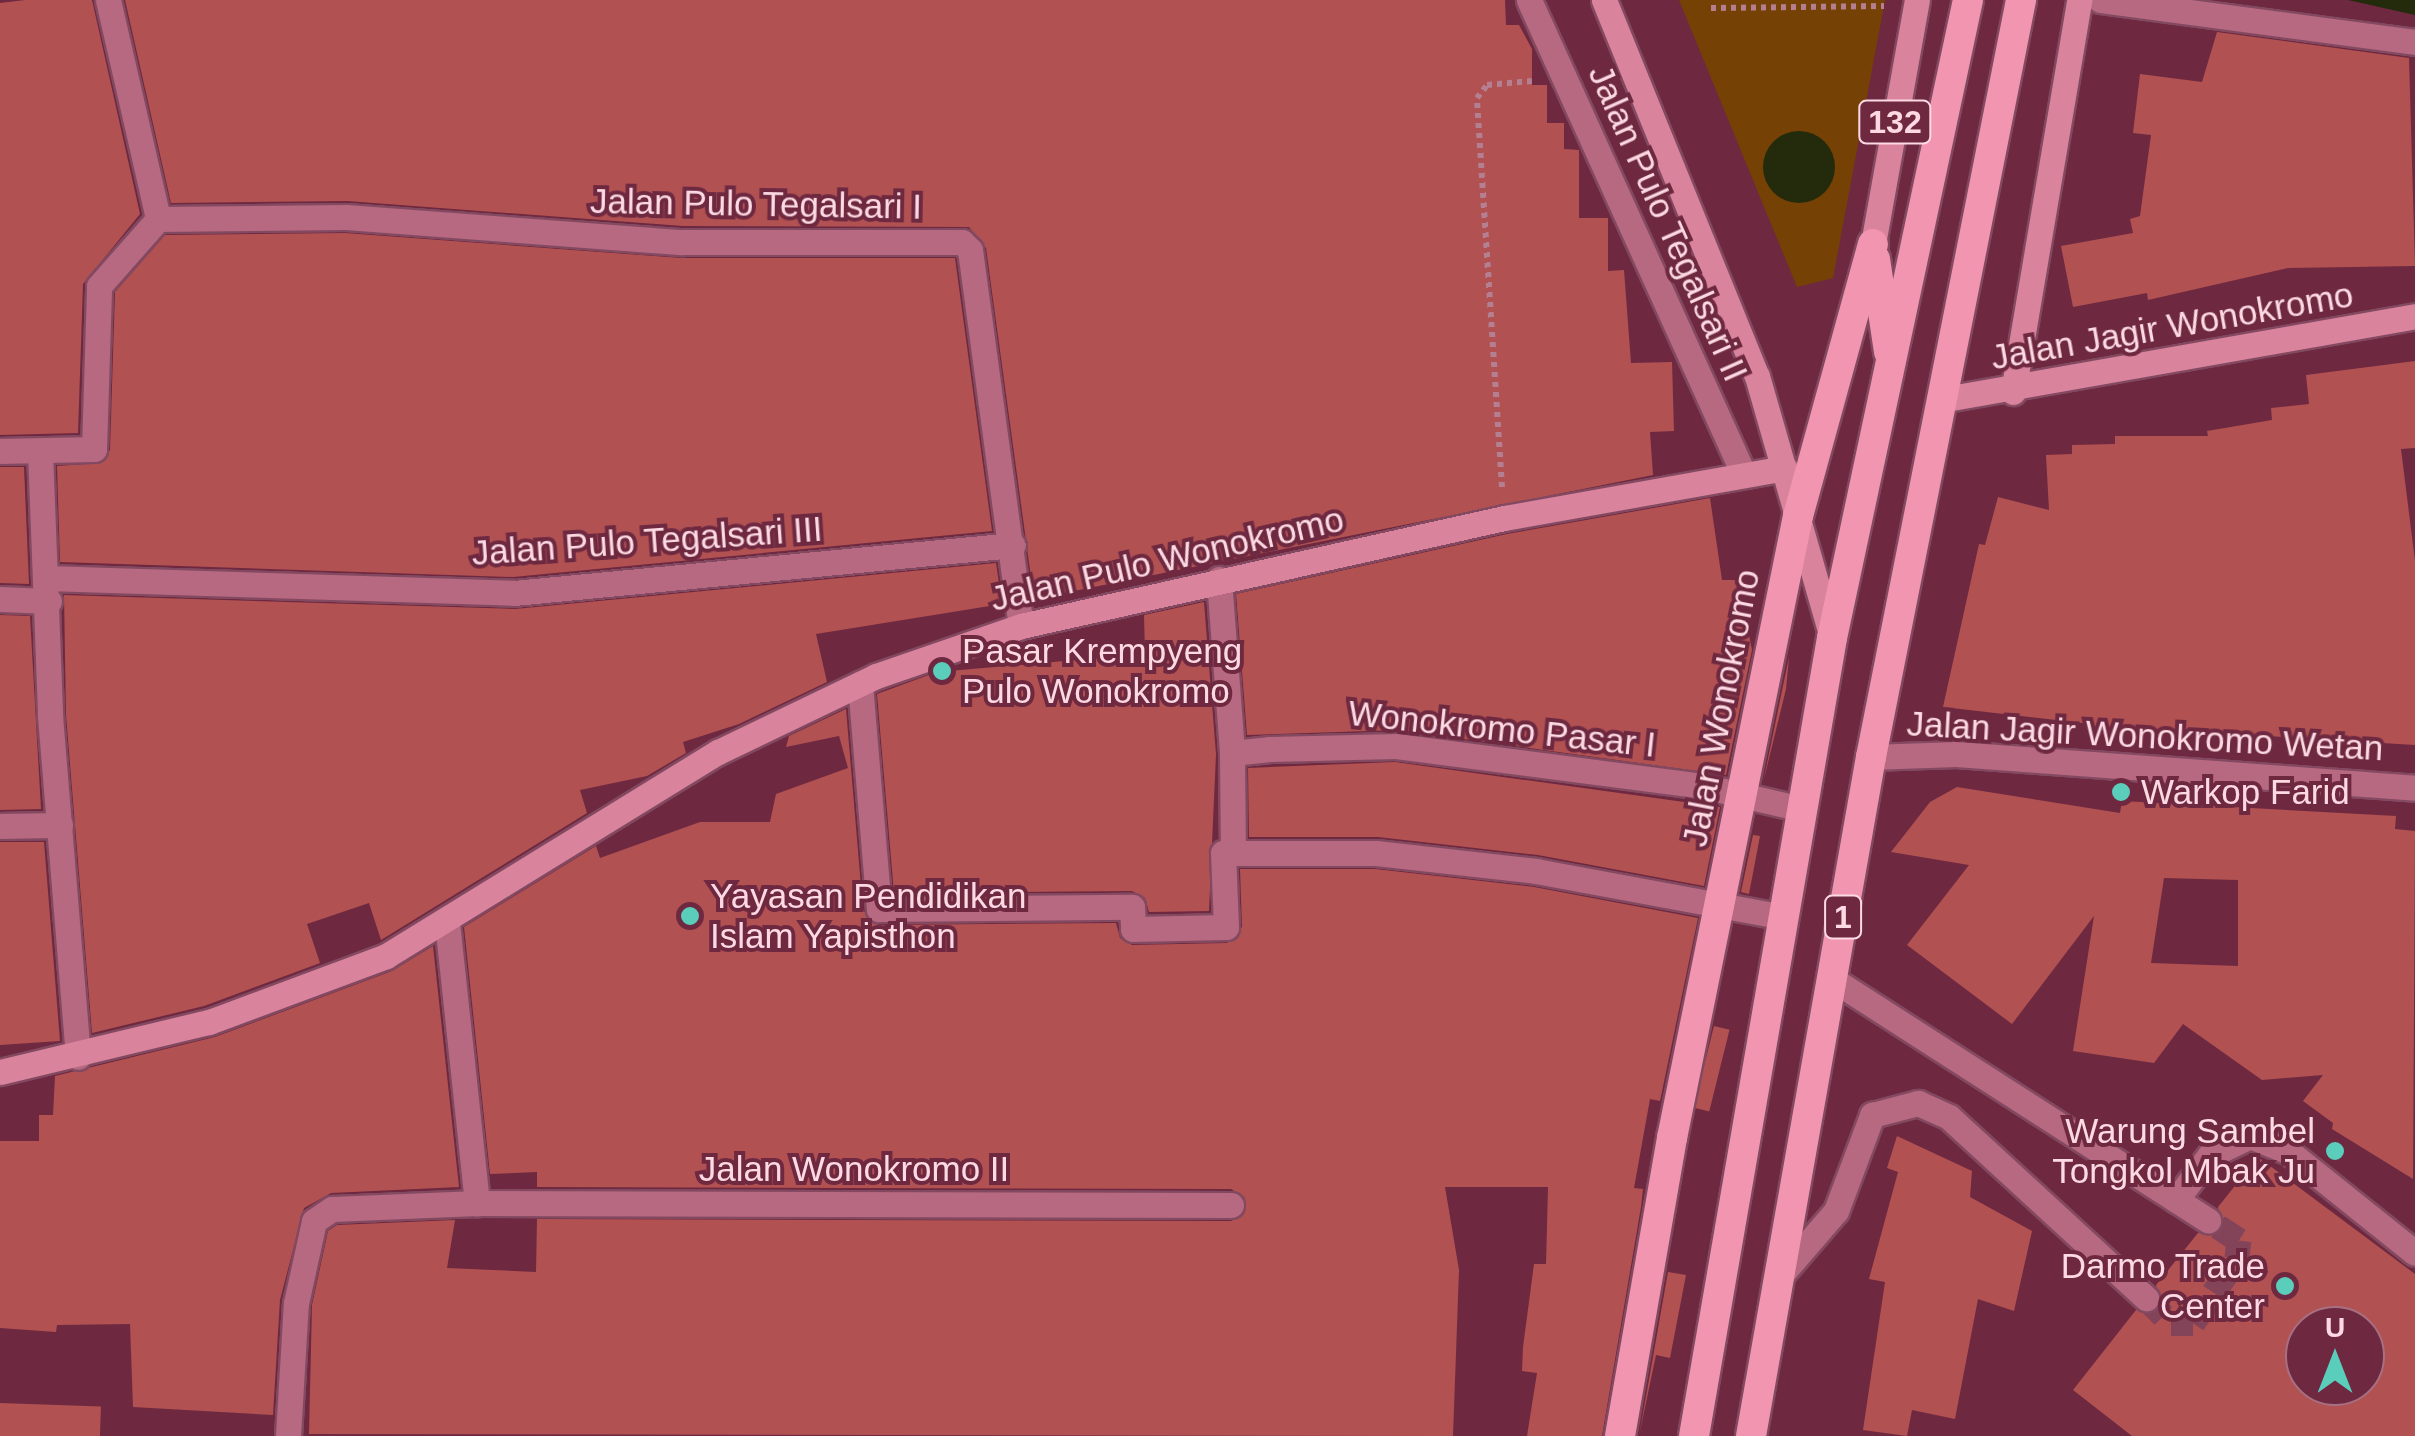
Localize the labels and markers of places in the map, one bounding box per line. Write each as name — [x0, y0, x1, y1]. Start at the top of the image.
place label: Pasar Krempyeng Pulo Wonokromo — [962, 630, 1242, 712]
marker: Pasar Krempyeng Pulo Wonokromo — [931, 660, 953, 682]
place label: Warkop Farid — [2141, 771, 2350, 813]
marker: Warkop Farid — [2110, 781, 2132, 803]
place label: Yayasan Pendidikan Islam Yapisthon — [710, 875, 1027, 957]
marker: Yayasan Pendidikan Islam Yapisthon — [679, 905, 701, 927]
place label: Warung Sambel Tongkol Mbak Ju — [2052, 1110, 2315, 1192]
marker: Warung Sambel Tongkol Mbak Ju — [2324, 1140, 2346, 1162]
place label: Darmo Trade Center — [2060, 1245, 2265, 1327]
marker: Darmo Trade Center — [2274, 1275, 2296, 1297]

